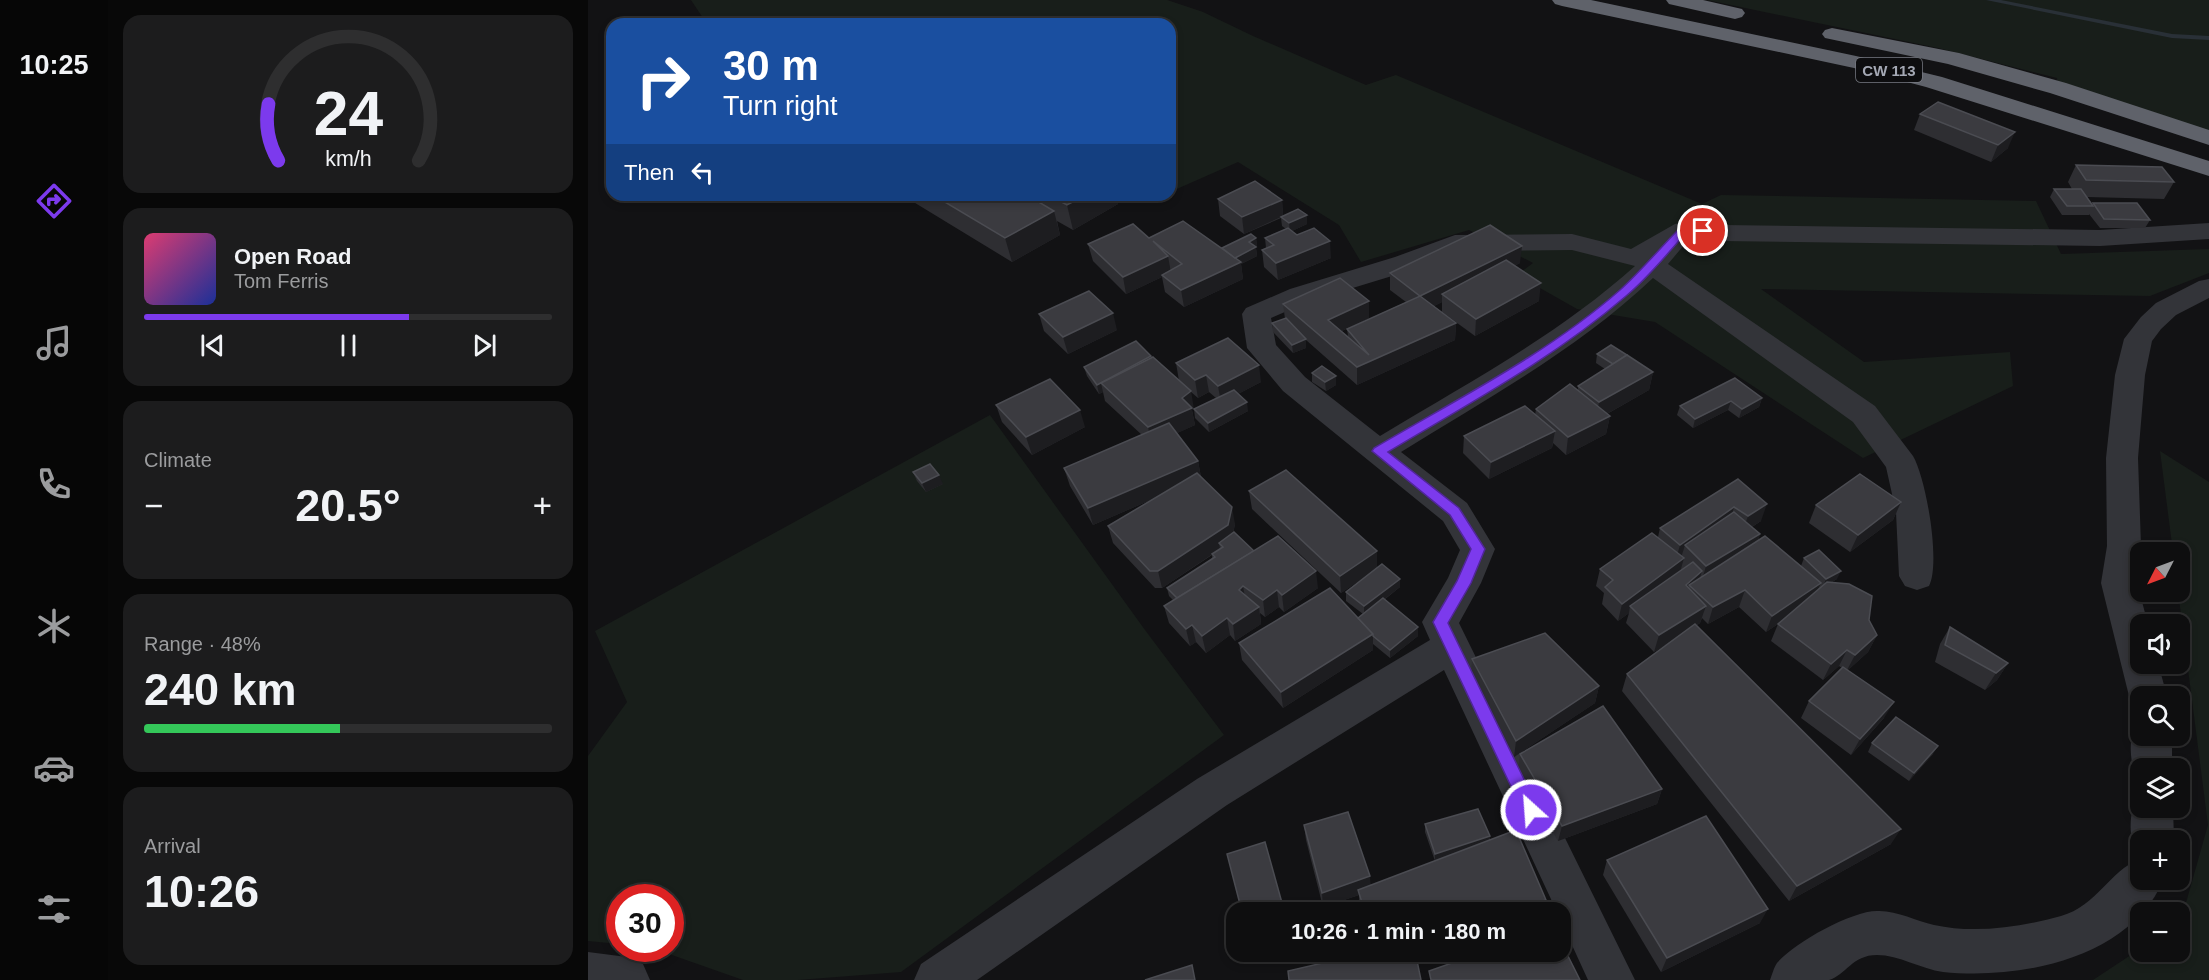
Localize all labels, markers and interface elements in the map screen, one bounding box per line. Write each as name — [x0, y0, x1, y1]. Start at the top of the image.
icon: right — [624, 42, 702, 120]
text: 30 m — [723, 42, 819, 89]
text: 10:25 — [19, 50, 89, 80]
road number: CW 113 — [1856, 58, 1922, 82]
text: 24 — [313, 79, 383, 148]
text: Turn right — [723, 91, 838, 121]
text: km/h — [325, 147, 371, 171]
icon: left — [686, 156, 719, 189]
text: Then — [624, 160, 674, 185]
icon: directions — [33, 180, 75, 222]
pin — [1677, 205, 1728, 256]
icon: arrive — [1686, 214, 1719, 247]
text: Open Road — [234, 244, 351, 269]
text: Tom Ferris — [234, 270, 328, 292]
icon: music — [33, 322, 75, 364]
icon: previous — [196, 329, 229, 362]
icon: pause — [332, 329, 365, 362]
icon: next — [468, 329, 501, 362]
text: Climate — [144, 449, 212, 471]
icon: phone — [33, 463, 75, 505]
text: 20.5° — [295, 480, 401, 531]
text: − — [144, 487, 163, 524]
text: + — [533, 487, 552, 524]
north arrow — [2130, 542, 2190, 602]
map controls — [2130, 542, 2190, 962]
icon: climate — [33, 605, 75, 647]
button: sound — [2130, 614, 2190, 674]
text: Range · 48% — [144, 633, 261, 655]
text: 240 km — [144, 664, 297, 715]
button: search — [2130, 686, 2190, 746]
icon: car — [33, 747, 75, 789]
button: layers — [2130, 758, 2190, 818]
position arrow — [1499, 778, 1563, 842]
button: + — [2130, 830, 2190, 890]
text: Arrival — [144, 835, 201, 857]
text: 10:26 — [144, 866, 259, 917]
speed limit sign: 30 — [606, 884, 684, 962]
icon: filters — [33, 888, 75, 930]
button: − — [2130, 902, 2190, 962]
text: 10:26 · 1 min · 180 m — [1291, 919, 1506, 944]

